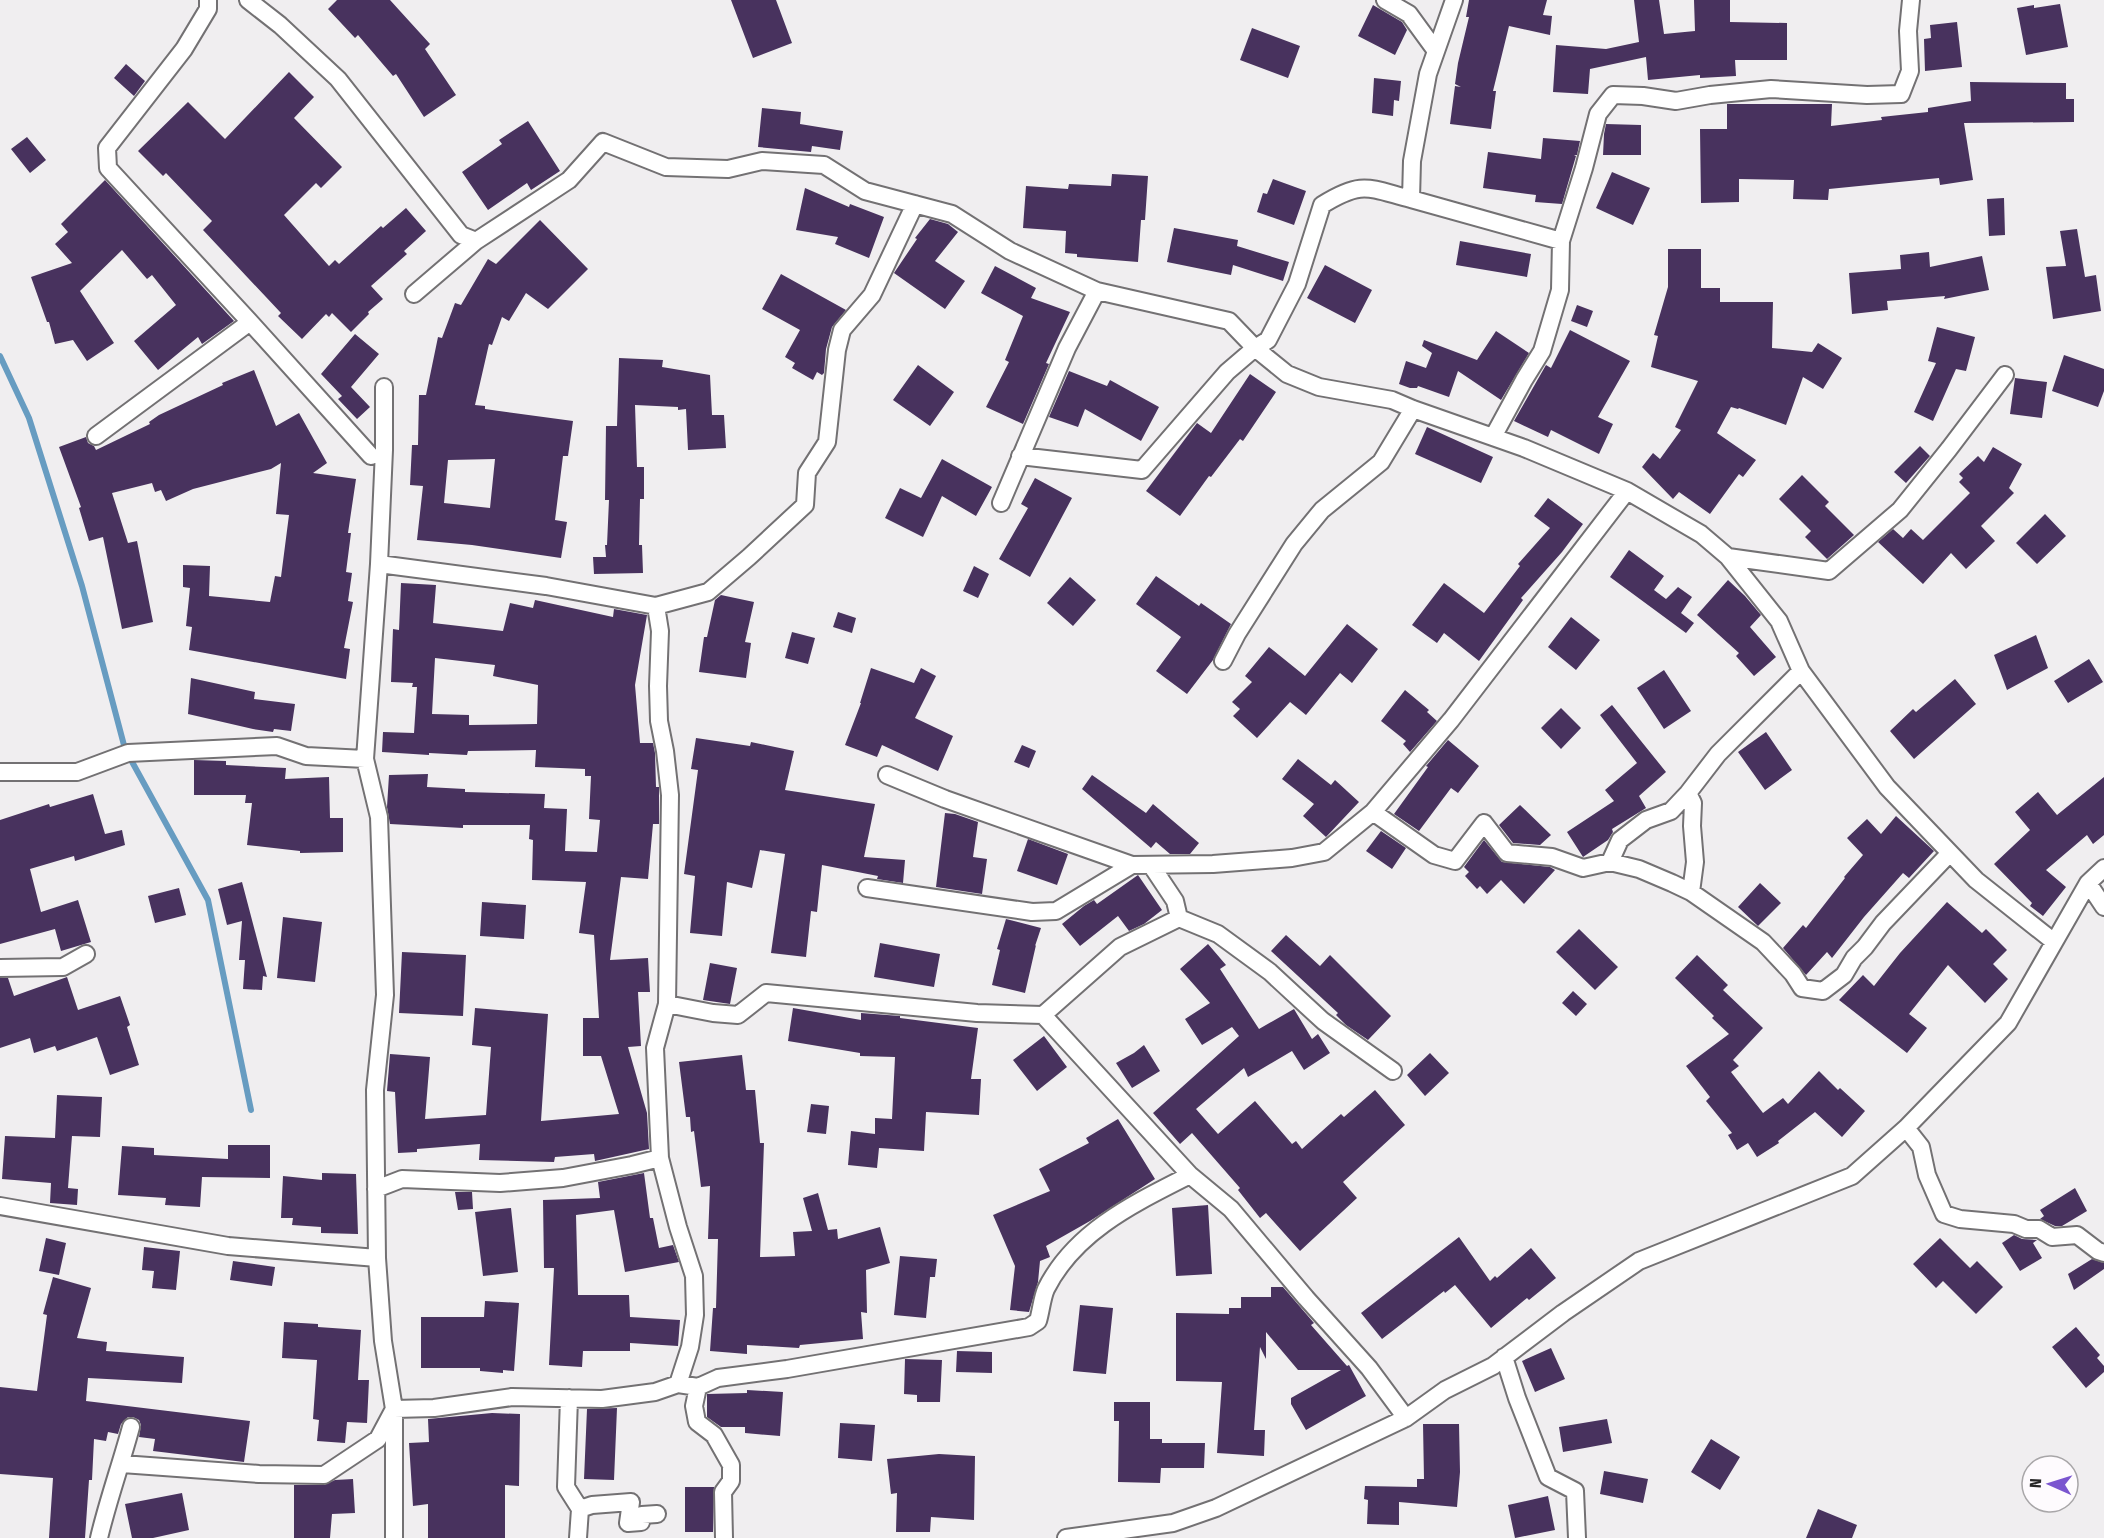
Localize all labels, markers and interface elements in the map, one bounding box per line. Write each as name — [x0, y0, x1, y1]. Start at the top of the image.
north arrow — [2020, 1454, 2080, 1514]
text: N — [2026, 1478, 2045, 1489]

